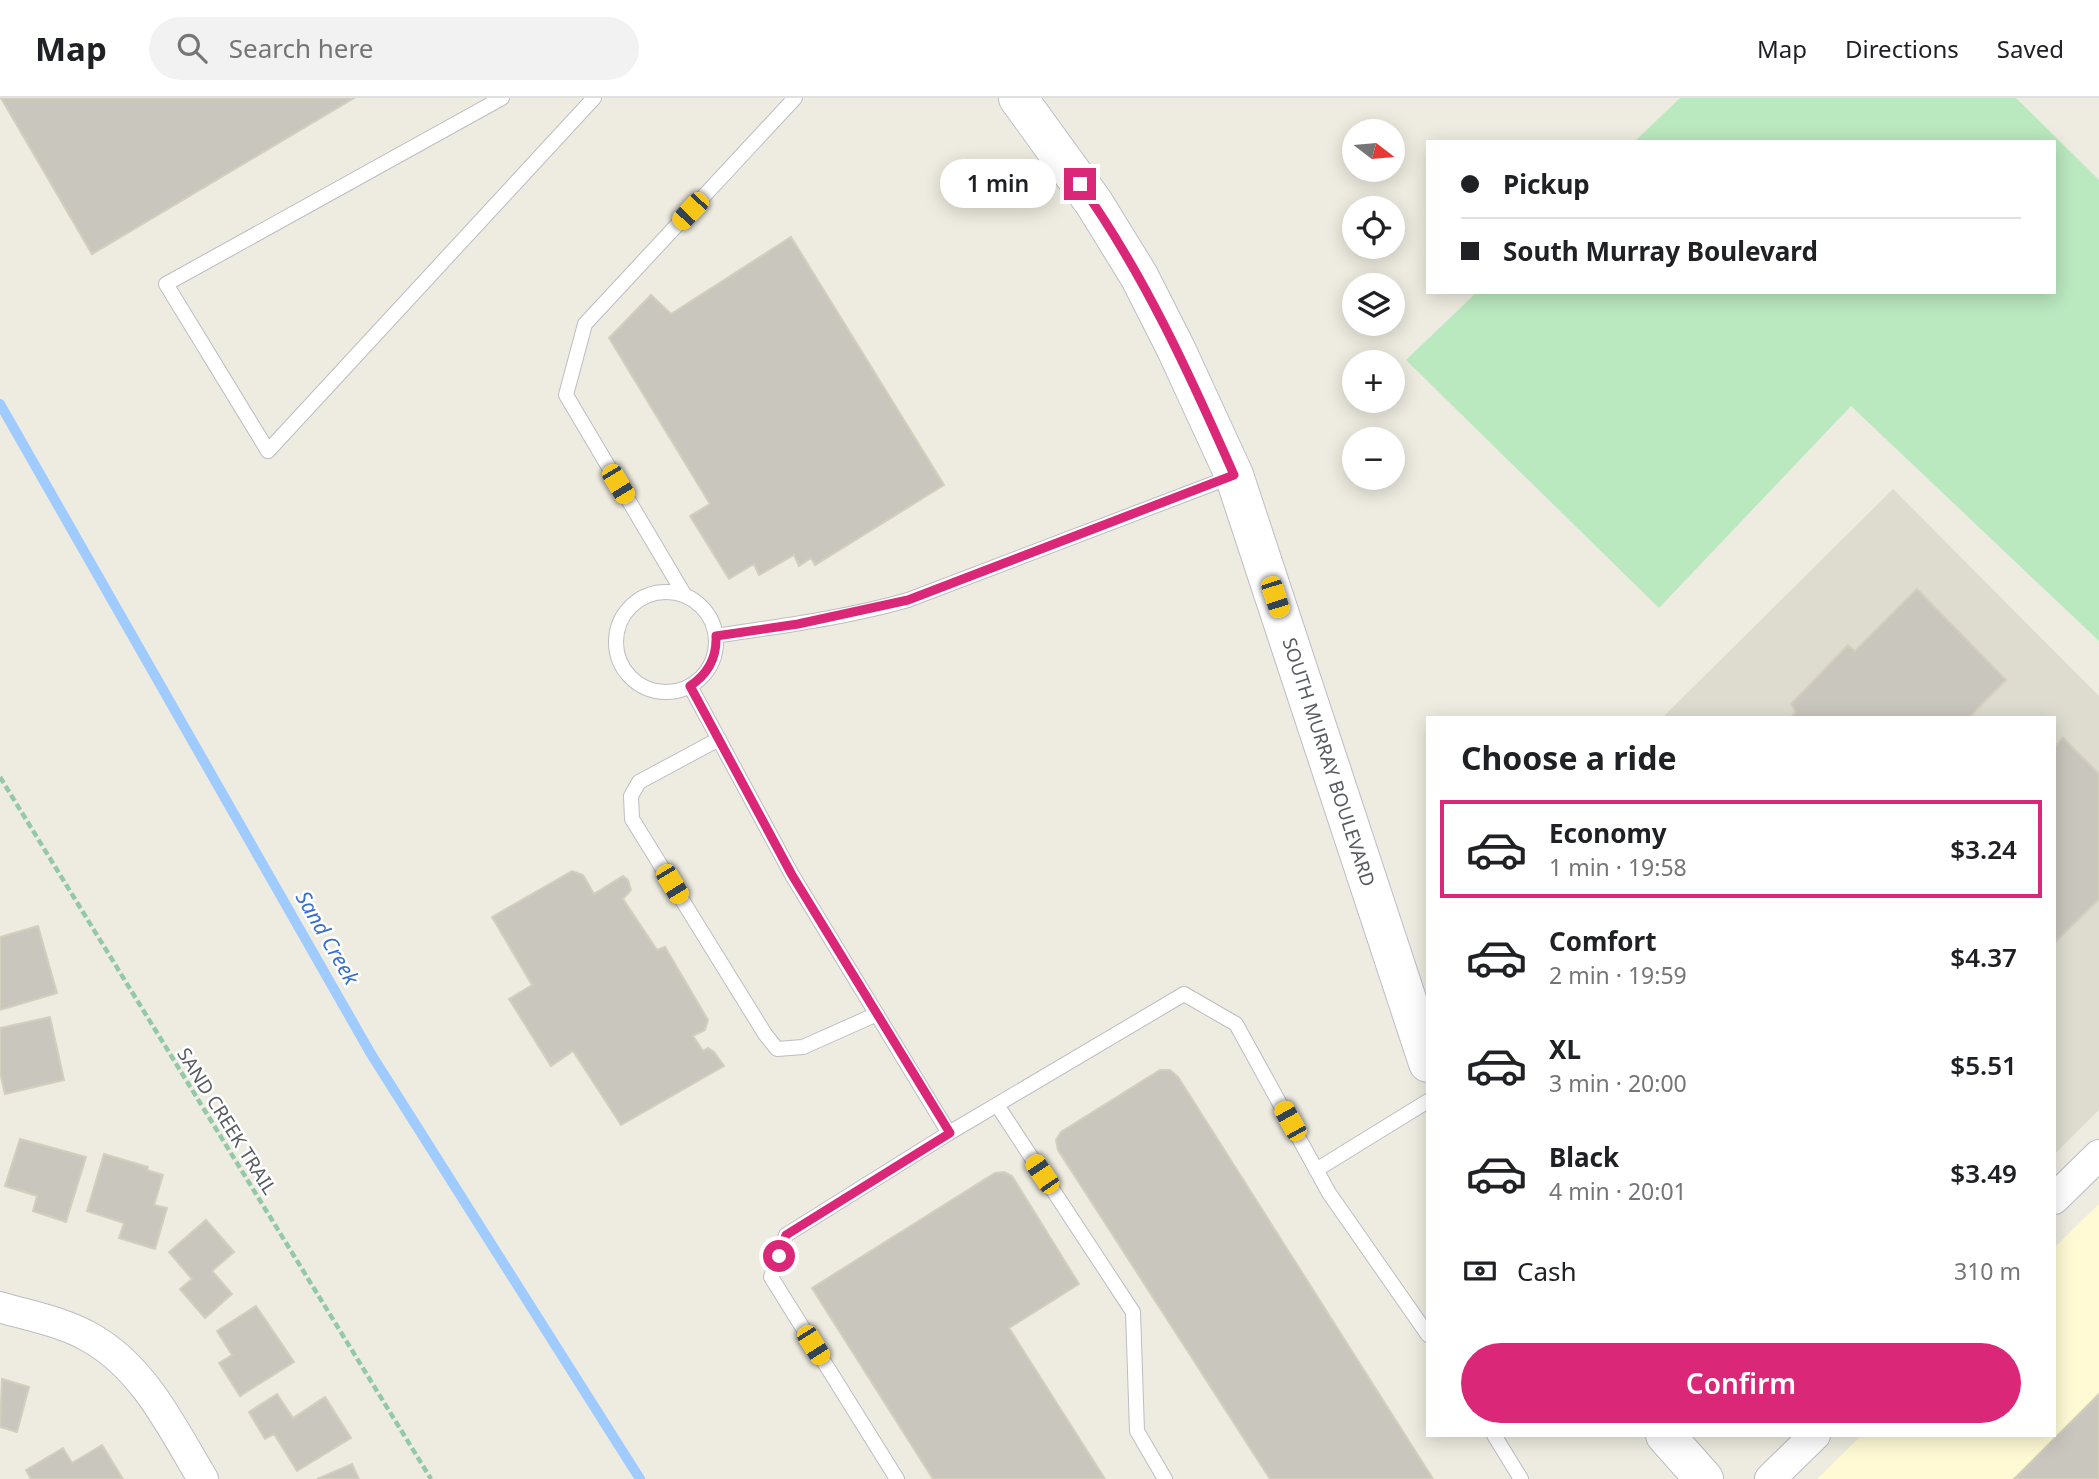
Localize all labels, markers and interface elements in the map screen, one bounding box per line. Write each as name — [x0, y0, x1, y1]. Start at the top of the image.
search box — [149, 17, 639, 80]
text: Map — [35, 26, 107, 71]
icon: search — [173, 29, 211, 67]
text: Search here — [229, 30, 373, 66]
text: Map — [1757, 32, 1807, 65]
text: Directions — [1845, 32, 1959, 65]
text: Saved — [1997, 32, 2064, 65]
north arrow — [1342, 119, 1405, 182]
map controls — [1342, 119, 1405, 490]
callout: 1 min — [940, 160, 1056, 208]
text: Pickup — [1503, 166, 1590, 202]
text: 1 min — [967, 167, 1029, 199]
route end — [1064, 168, 1096, 200]
car — [668, 188, 713, 234]
button: locate — [1342, 196, 1405, 259]
text: South Murray Boulevard — [1503, 233, 1818, 269]
button: layers — [1342, 273, 1405, 336]
button: + — [1342, 350, 1405, 413]
button: − — [1342, 427, 1405, 490]
car — [599, 461, 638, 507]
car — [1259, 574, 1292, 620]
street label: SOUTH MURRAY BOULEVARD — [1276, 634, 1382, 890]
text: Choose a ride — [1461, 736, 1677, 779]
text: Economy — [1549, 815, 1667, 851]
icon: car — [1465, 818, 1528, 881]
text: $3.24 — [1950, 831, 2017, 867]
text: 1 min · 19:58 — [1549, 851, 1687, 883]
car — [653, 861, 692, 907]
water label: Sand Creek — [290, 885, 367, 991]
text: Comfort — [1549, 923, 1657, 959]
icon: car — [1465, 926, 1528, 989]
text: $4.37 — [1950, 939, 2017, 975]
text: 2 min · 19:59 — [1549, 959, 1687, 991]
text: XL — [1549, 1031, 1581, 1067]
icon: car — [1465, 1034, 1528, 1097]
street label: SAND CREEK TRAIL — [171, 1043, 283, 1199]
text: $5.51 — [1950, 1047, 2017, 1083]
text: 3 min · 20:00 — [1549, 1067, 1687, 1099]
car — [1271, 1098, 1310, 1144]
text: Black — [1549, 1139, 1619, 1175]
icon: car — [1465, 1142, 1528, 1205]
car — [1022, 1151, 1063, 1197]
text: $3.49 — [1950, 1155, 2017, 1191]
text: 4 min · 20:01 — [1549, 1175, 1687, 1207]
route start — [763, 1240, 795, 1272]
icon: cash — [1461, 1252, 1499, 1290]
text: Cash — [1517, 1253, 1577, 1289]
text: 310 m — [1954, 1255, 2021, 1287]
car — [793, 1322, 834, 1368]
button: Confirm — [1461, 1343, 2021, 1423]

